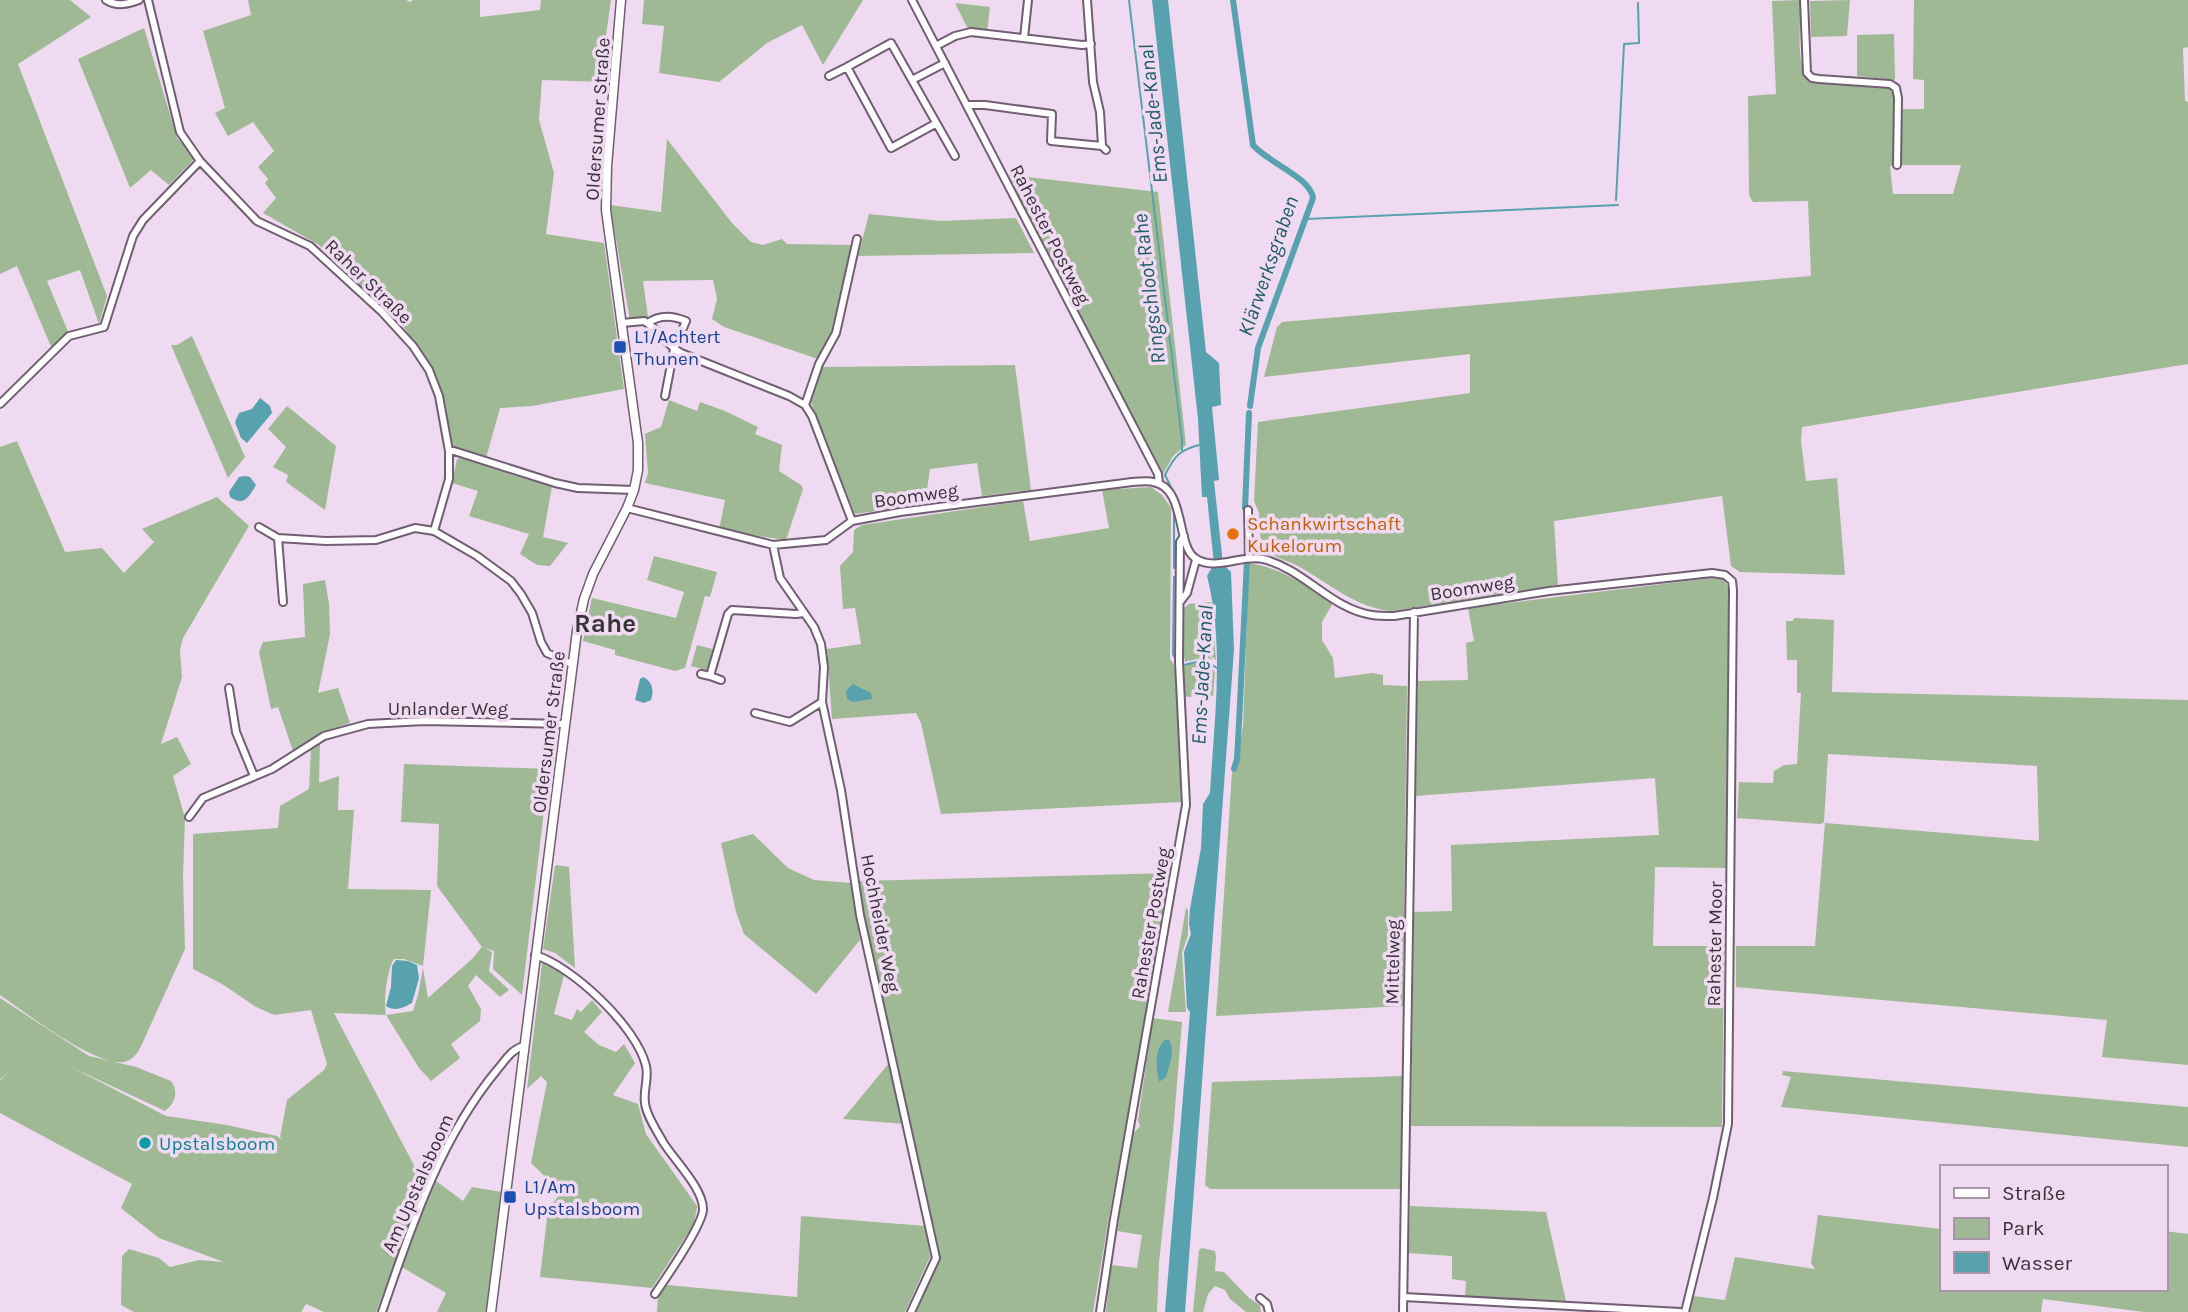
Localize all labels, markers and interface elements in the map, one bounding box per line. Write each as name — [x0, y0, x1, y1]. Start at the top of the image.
street label: Oldersumer Straße — [581, 37, 615, 201]
water label: Ems-Jade-Kanal — [1134, 43, 1172, 185]
street label: Rahester Postweg — [1005, 161, 1095, 308]
water label: Klärwerksgraben — [1233, 193, 1303, 339]
water label: Ringschloot Rahe — [1128, 212, 1170, 366]
street label: Raher Straße — [320, 235, 416, 329]
place label: L1/Achtert Thunen — [634, 326, 720, 370]
marker: L1/Achtert Thunen — [612, 339, 628, 355]
street label: Boomweg — [873, 479, 960, 513]
place label: Schankwirtschaft Kukelorum — [1247, 513, 1401, 557]
marker: Schankwirtschaft Kukelorum — [1225, 526, 1241, 542]
street label: Boomweg — [1429, 570, 1516, 605]
water label: Ems-Jade-Kanal — [1186, 604, 1218, 746]
district label: Rahe — [574, 608, 636, 639]
street label: Oldersumer Straße — [528, 650, 570, 814]
street label: Unlander Weg — [388, 698, 508, 720]
street label: Rahester Postweg — [1127, 845, 1175, 1001]
street label: Hochheider Weg — [856, 852, 904, 995]
street label: Rahester Moor — [1703, 881, 1727, 1007]
street label: Mittelweg — [1381, 919, 1405, 1005]
street label: Am Upstalsboom — [377, 1111, 458, 1256]
place label: Upstalsboom — [159, 1133, 275, 1155]
marker: Upstalsboom — [137, 1135, 153, 1151]
legend — [1940, 1165, 2167, 1291]
place label: L1/Am Upstalsboom — [524, 1176, 640, 1220]
text: Straße — [2002, 1181, 2065, 1205]
marker: L1/Am Upstalsboom — [502, 1189, 518, 1205]
text: Park — [2002, 1216, 2045, 1240]
text: Wasser — [2002, 1251, 2073, 1275]

